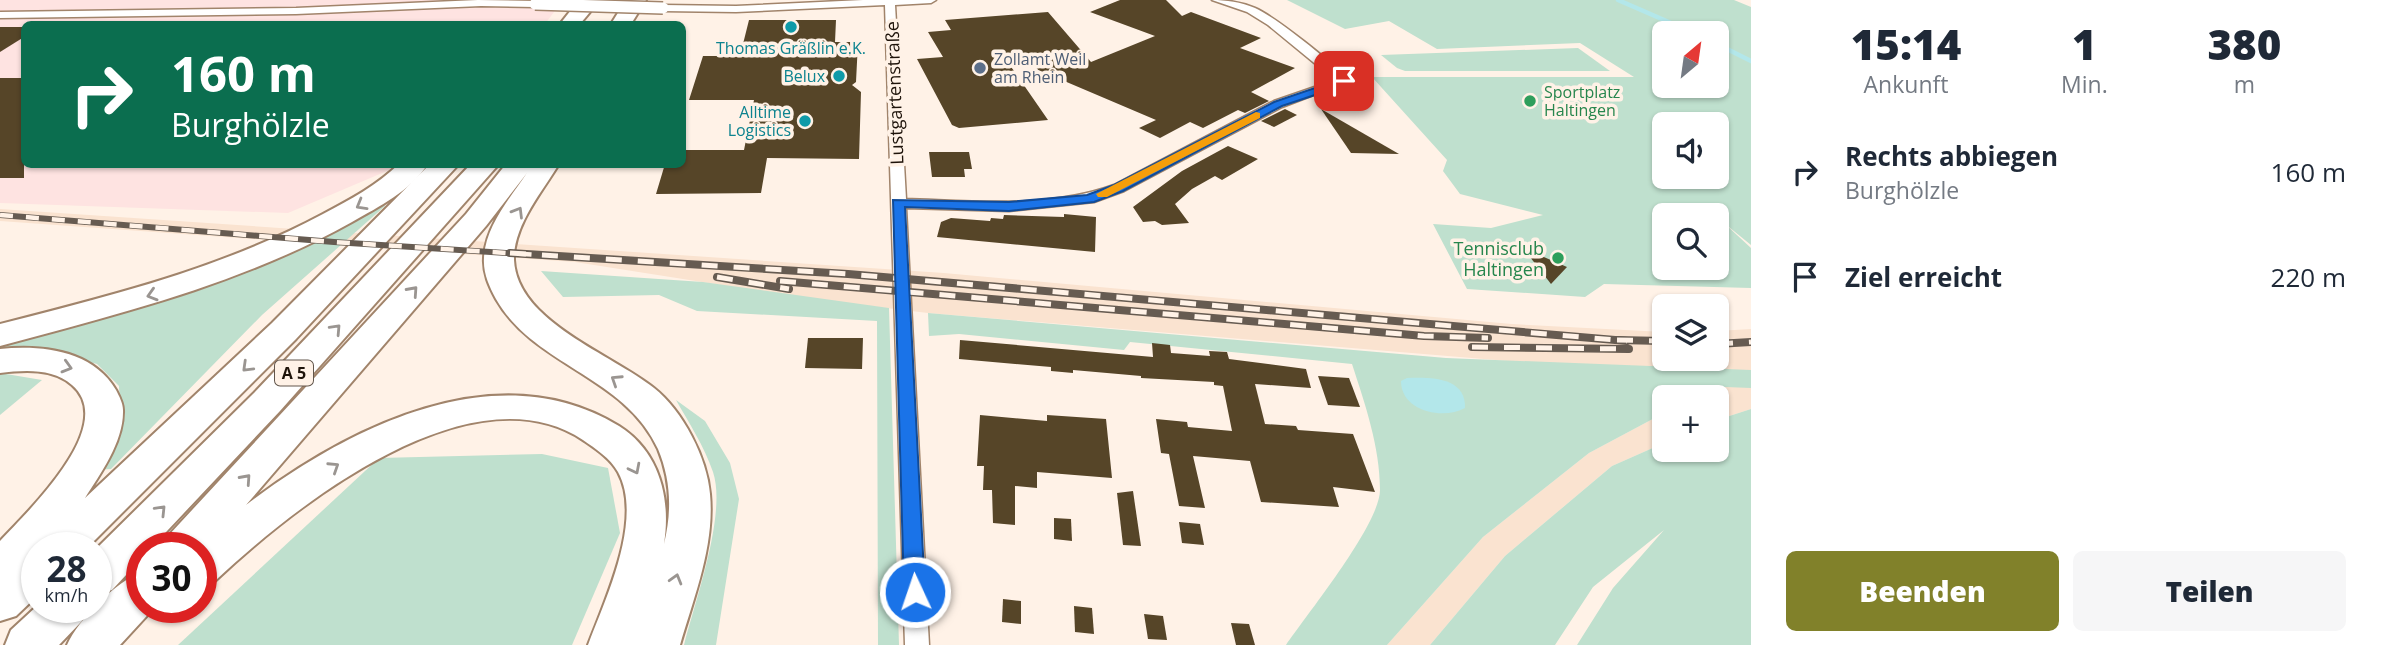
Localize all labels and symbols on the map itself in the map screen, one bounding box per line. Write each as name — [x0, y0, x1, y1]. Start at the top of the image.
marker: Thomas Gräßlin e.K. — [783, 19, 799, 35]
street label: Lustgartenstraße — [879, 21, 909, 165]
north arrow — [1652, 21, 1729, 98]
place label: Thomas Gräßlin e.K. — [716, 37, 866, 59]
place label: Zollamt Weil am Rhein — [994, 48, 1086, 88]
pin — [1314, 51, 1374, 111]
marker: Zollamt Weil am Rhein — [972, 60, 988, 76]
place label: Belux — [783, 65, 826, 87]
marker: Belux — [831, 68, 847, 84]
place label: Sportplatz Haltingen — [1544, 81, 1620, 121]
marker: Sportplatz Haltingen — [1522, 93, 1538, 109]
place label: Alltime Logistics — [728, 101, 791, 141]
marker: Alltime Logistics — [797, 113, 813, 129]
one-way arrow — [356, 197, 369, 210]
one-way arrow — [509, 207, 522, 220]
place label: Tennisclub Haltingen — [1454, 236, 1544, 281]
marker: Tennisclub Haltingen — [1550, 250, 1566, 266]
one-way arrow — [147, 286, 159, 301]
one-way arrow — [405, 286, 417, 299]
one-way arrow — [327, 324, 340, 337]
one-way arrow — [61, 359, 73, 374]
one-way arrow — [243, 359, 256, 372]
road number: A 5 — [275, 360, 313, 386]
one-way arrow — [611, 376, 624, 389]
one-way arrow — [626, 462, 640, 474]
one-way arrow — [326, 463, 339, 476]
one-way arrow — [238, 475, 250, 488]
one-way arrow — [153, 506, 166, 519]
speed limit sign: 30 — [126, 532, 217, 623]
position arrow — [878, 555, 952, 629]
one-way arrow — [667, 574, 682, 586]

